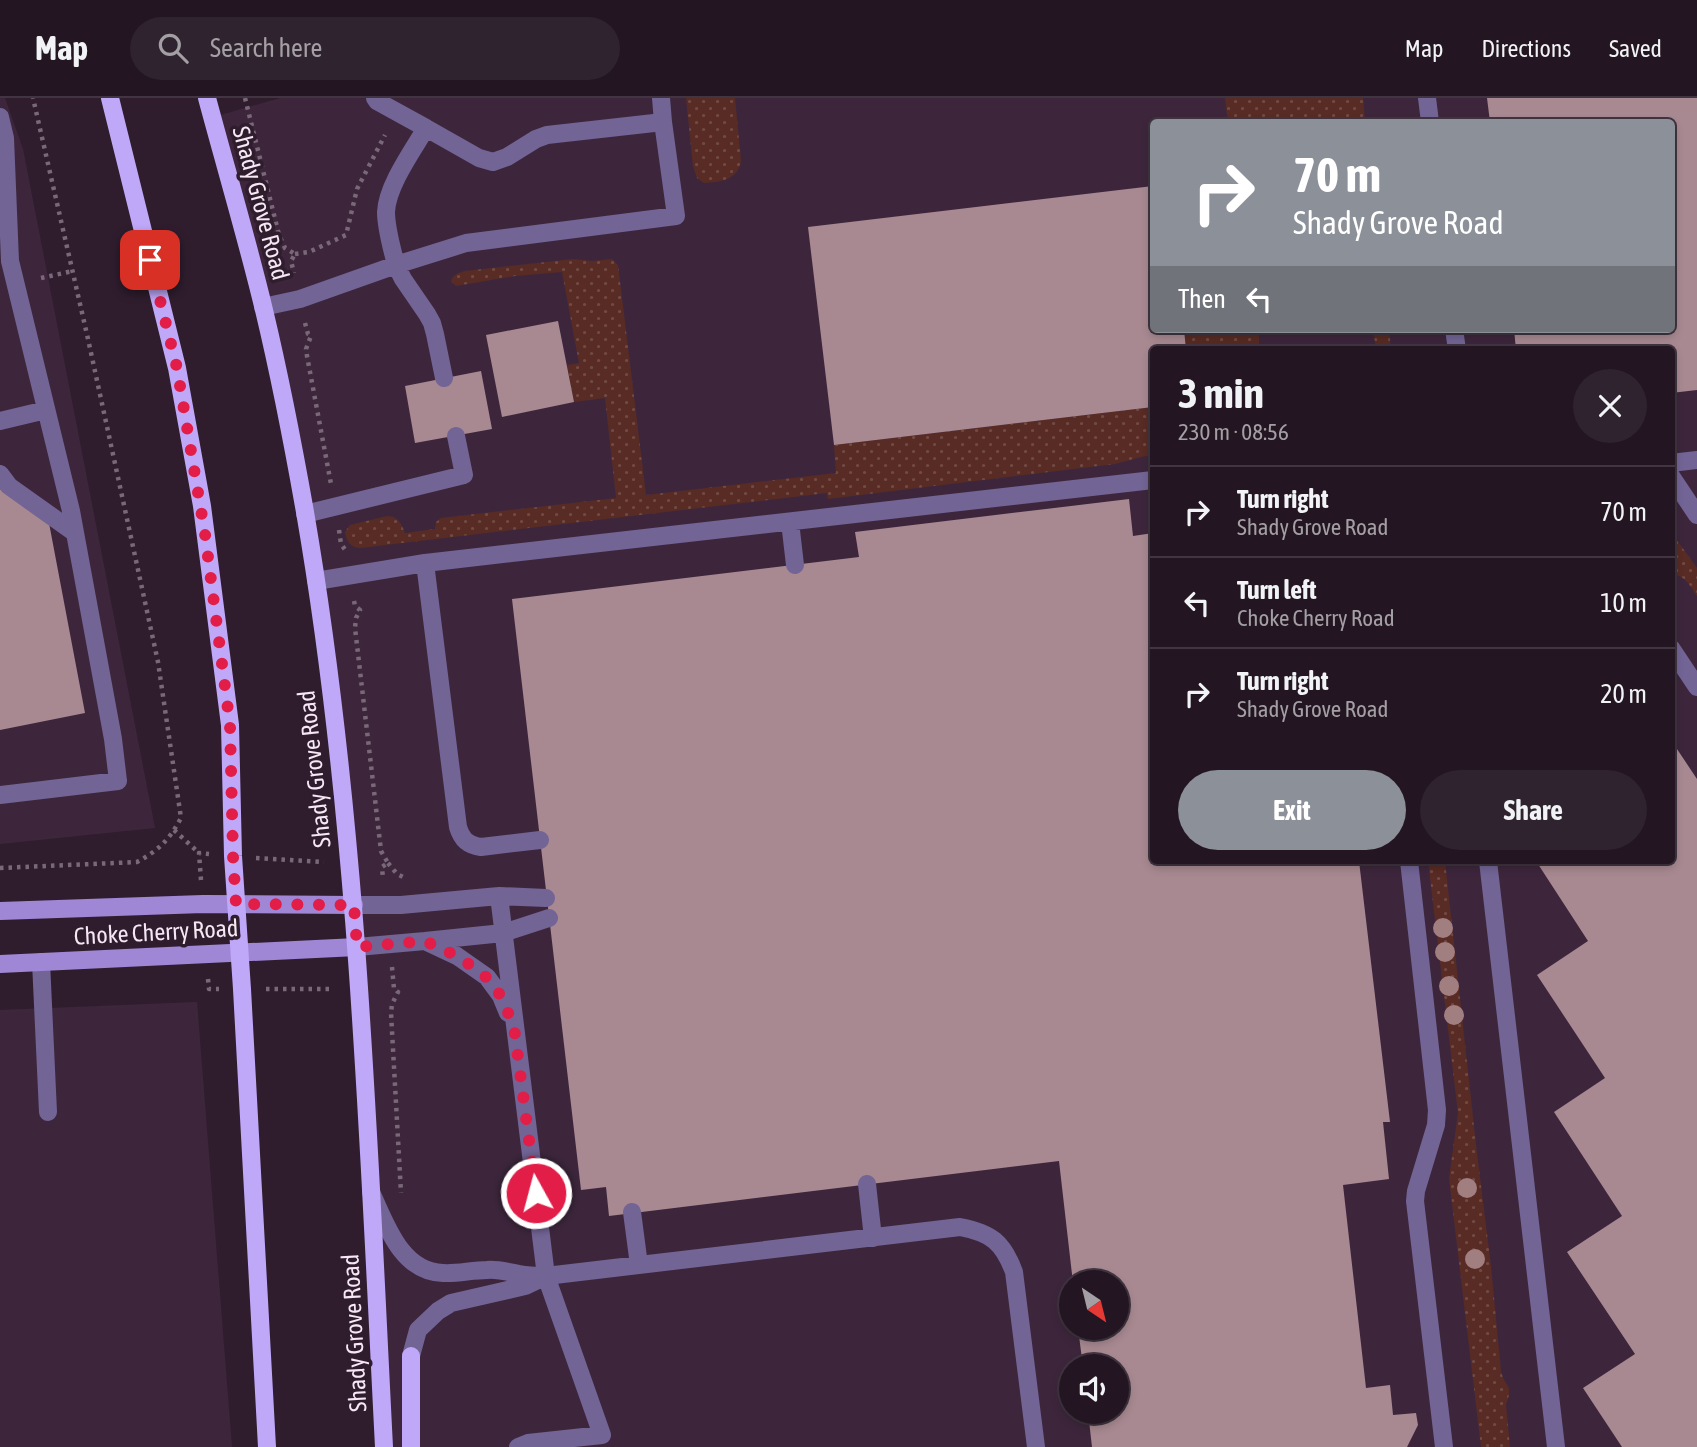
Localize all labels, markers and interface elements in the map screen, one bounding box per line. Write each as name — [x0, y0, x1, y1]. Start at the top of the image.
search box — [130, 17, 620, 80]
text: Map — [35, 29, 88, 67]
icon: search — [154, 29, 192, 67]
text: Search here — [210, 33, 322, 63]
text: Map — [1405, 35, 1443, 62]
text: Directions — [1481, 35, 1571, 62]
text: Saved — [1609, 35, 1662, 62]
street label: Shady Grove Road — [228, 123, 294, 283]
text: 70 m — [1293, 146, 1381, 202]
icon: right — [1178, 147, 1269, 238]
text: Shady Grove Road — [1293, 204, 1504, 241]
pin — [120, 230, 180, 290]
icon: arrive — [131, 241, 169, 279]
icon: left — [1240, 280, 1278, 318]
text: Then — [1178, 284, 1226, 314]
text: 3 min — [1178, 369, 1264, 417]
button: close — [1573, 369, 1647, 443]
text: 230 m · 08:56 — [1178, 419, 1289, 445]
text: Turn right — [1237, 484, 1328, 514]
icon: right — [1178, 493, 1216, 531]
text: 70 m — [1600, 497, 1647, 527]
text: Shady Grove Road — [1237, 514, 1388, 540]
text: Turn left — [1237, 575, 1317, 605]
icon: left — [1178, 584, 1216, 622]
text: 10 m — [1600, 588, 1647, 618]
text: Choke Cherry Road — [1237, 605, 1395, 631]
text: Turn right — [1237, 666, 1328, 696]
icon: right — [1178, 675, 1216, 713]
text: 20 m — [1600, 679, 1647, 709]
street label: Shady Grove Road — [292, 689, 336, 849]
text: Shady Grove Road — [1237, 696, 1388, 722]
button: Exit — [1178, 770, 1406, 850]
button: Share — [1420, 770, 1647, 850]
street label: Choke Cherry Road — [73, 914, 239, 950]
position arrow — [499, 1156, 573, 1230]
street label: Shady Grove Road — [336, 1253, 372, 1413]
north arrow — [1059, 1270, 1129, 1340]
map controls — [1059, 1270, 1129, 1424]
button: sound — [1059, 1354, 1129, 1424]

